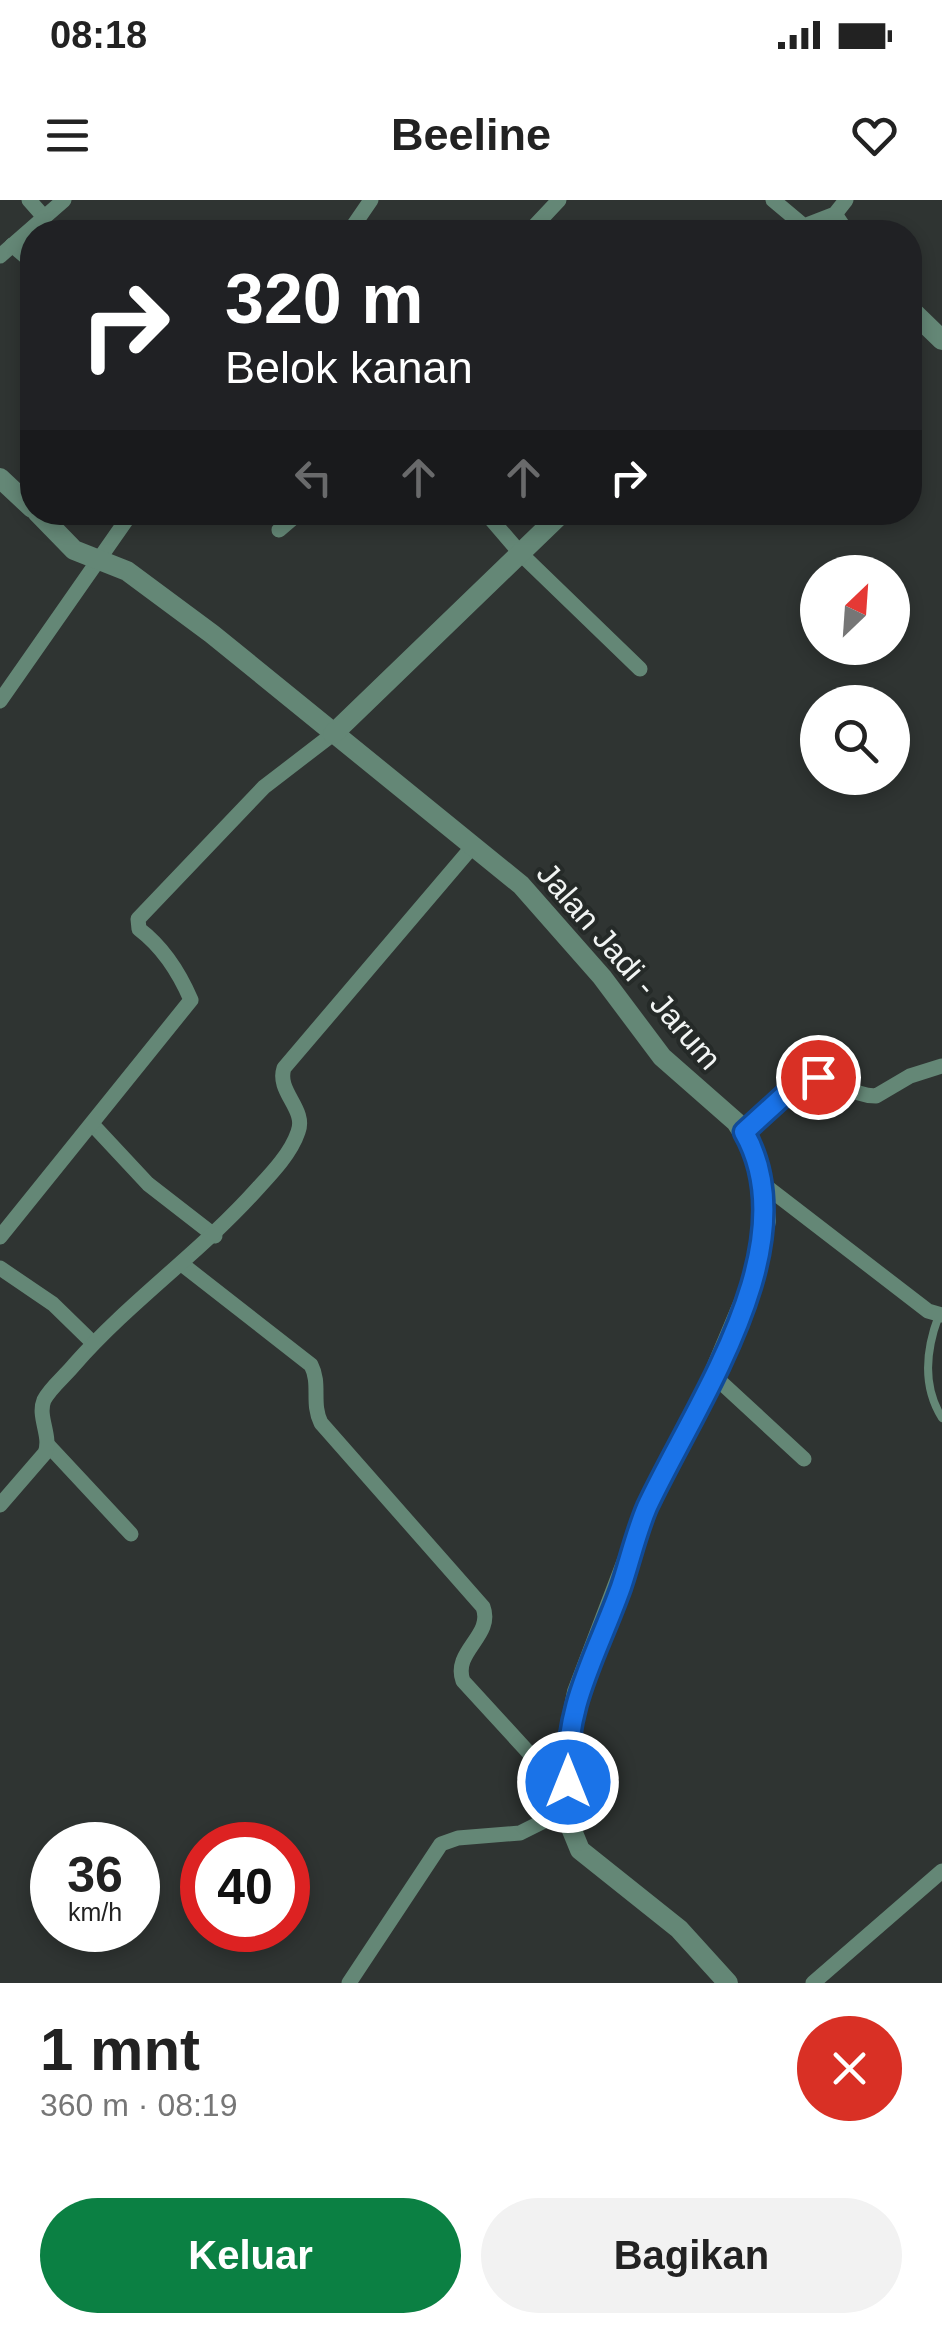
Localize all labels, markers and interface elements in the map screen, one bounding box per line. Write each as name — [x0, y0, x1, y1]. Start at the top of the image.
text: 08:18 — [50, 14, 147, 56]
icon: menu — [40, 108, 95, 163]
icon: heart — [847, 108, 902, 163]
text: Beeline — [391, 109, 551, 160]
icon: right — [60, 260, 190, 390]
text: 320 m — [225, 260, 423, 338]
text: Belok kanan — [225, 342, 473, 393]
icon: left — [286, 450, 341, 505]
icon: ahead — [391, 450, 446, 505]
icon: ahead — [496, 450, 551, 505]
icon: right — [601, 450, 656, 505]
north arrow — [800, 555, 910, 665]
map controls — [800, 555, 910, 795]
button: search — [800, 685, 910, 795]
street label: Jalan Jadi - Jarum — [530, 856, 728, 1076]
pin — [776, 1035, 861, 1120]
icon: arrive — [791, 1050, 846, 1105]
position arrow — [516, 1730, 620, 1834]
speed limit sign: 40 — [180, 1822, 310, 1952]
text: 36 — [67, 1847, 123, 1903]
text: km/h — [68, 1898, 122, 1926]
text: 1 mnt — [40, 2016, 200, 2083]
button: close — [797, 2016, 902, 2121]
text: 360 m · 08:19 — [40, 2087, 237, 2123]
button: Keluar — [40, 2198, 461, 2313]
button: Bagikan — [481, 2198, 902, 2313]

